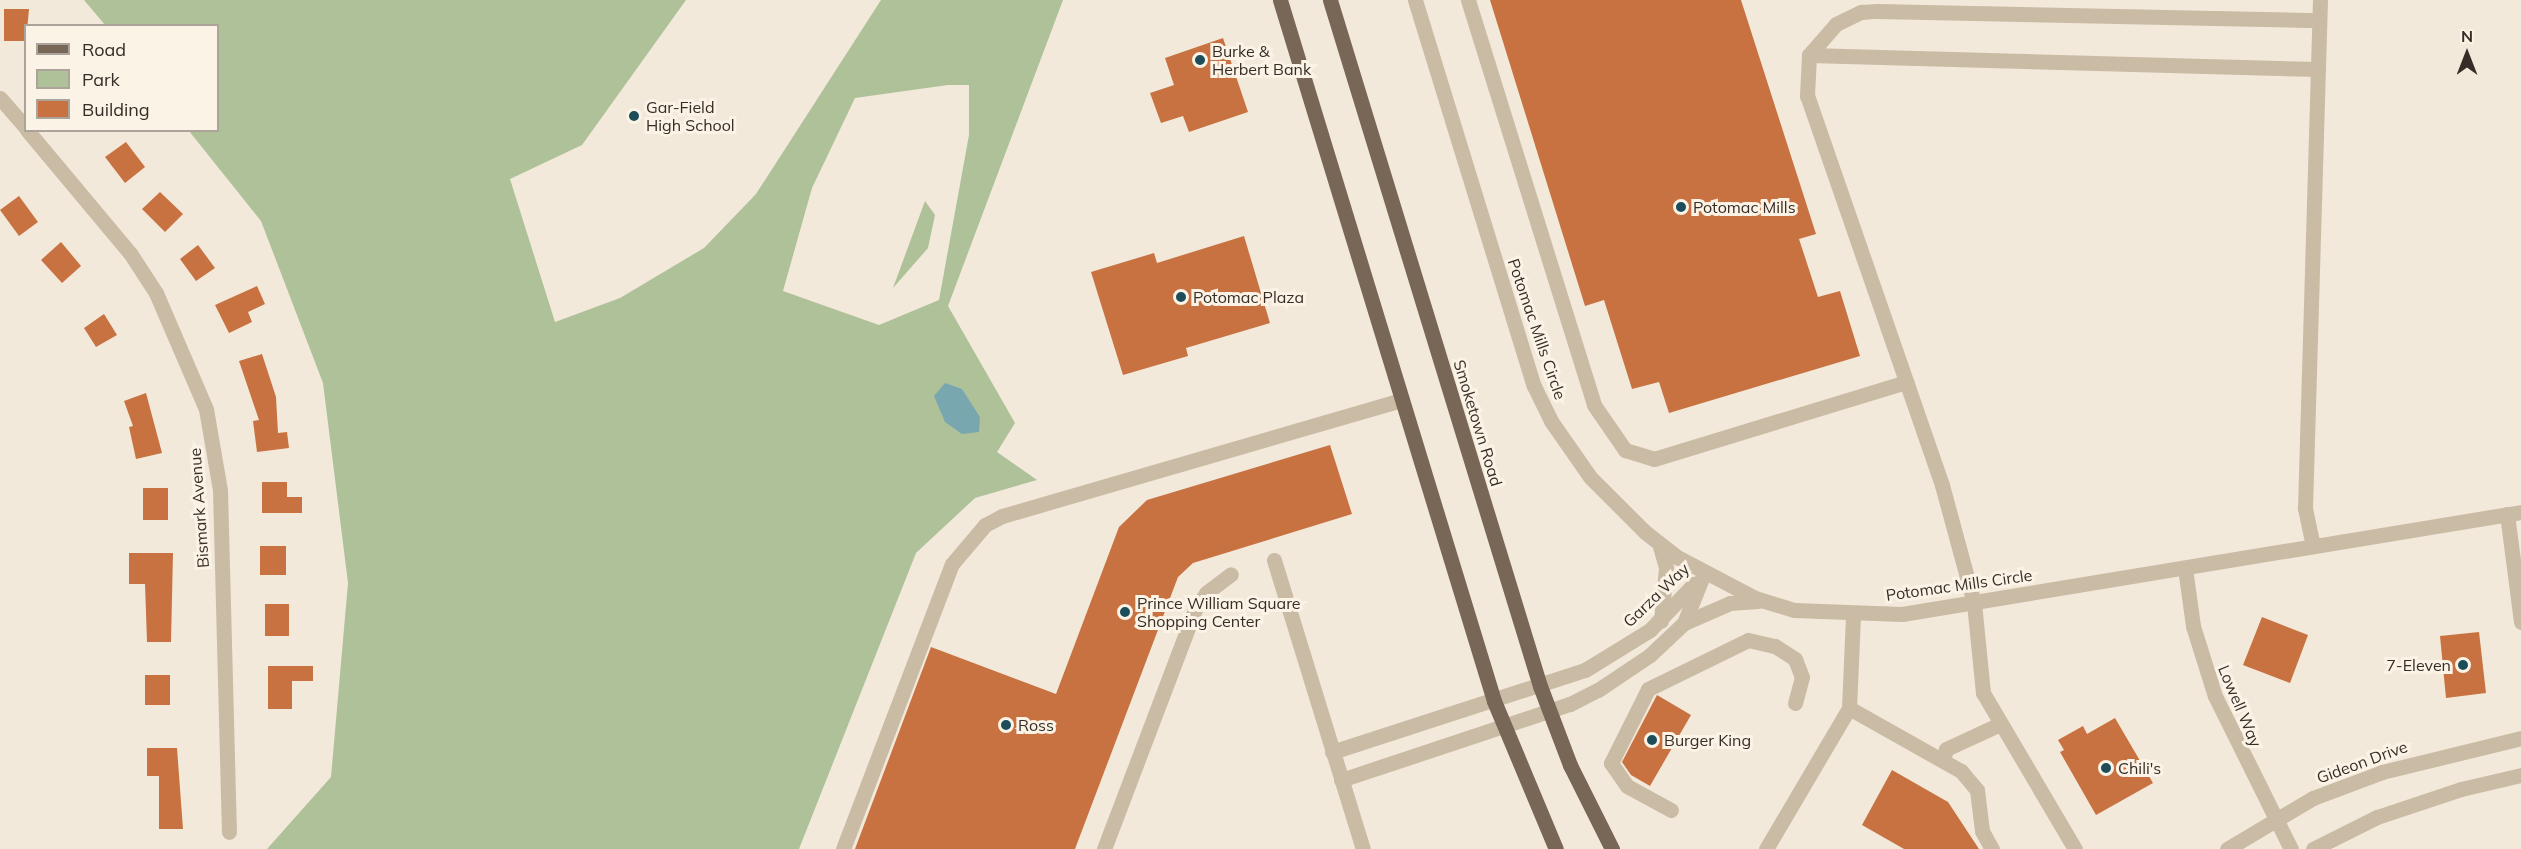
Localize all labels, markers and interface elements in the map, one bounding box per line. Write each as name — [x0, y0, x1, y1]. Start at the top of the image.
legend — [24, 24, 219, 132]
north arrow — [2437, 24, 2497, 84]
text: N — [2461, 26, 2473, 46]
text: Road — [82, 38, 126, 61]
place label: Burke & Herbert Bank — [1212, 41, 1311, 79]
marker: Burke & Herbert Bank — [1193, 53, 1207, 67]
text: Park — [82, 68, 120, 91]
place label: Gar-Field High School — [646, 97, 735, 135]
text: Building — [82, 98, 150, 121]
marker: Gar-Field High School — [627, 109, 641, 123]
place label: Potomac Mills — [1693, 197, 1796, 217]
marker: Potomac Mills — [1674, 200, 1688, 214]
street label: Potomac Mills Circle — [1504, 256, 1570, 402]
place label: Potomac Plaza — [1193, 287, 1304, 307]
marker: Potomac Plaza — [1174, 290, 1188, 304]
street label: Smoketown Road — [1450, 358, 1506, 488]
street label: Bismark Avenue — [185, 447, 213, 569]
street label: Garza Way — [1619, 559, 1693, 631]
street label: Potomac Mills Circle — [1885, 565, 2033, 605]
place label: Prince William Square Shopping Center — [1137, 593, 1301, 631]
marker: Prince William Square Shopping Center — [1118, 605, 1132, 619]
place label: 7-Eleven — [2386, 655, 2451, 675]
marker: 7-Eleven — [2456, 658, 2470, 672]
street label: Lowell Way — [2214, 662, 2266, 750]
place label: Ross — [1018, 715, 1054, 735]
marker: Ross — [999, 718, 1013, 732]
place label: Burger King — [1664, 730, 1751, 750]
marker: Burger King — [1645, 733, 1659, 747]
street label: Gideon Drive — [2314, 737, 2410, 787]
place label: Chili's — [2118, 758, 2161, 778]
marker: Chili's — [2099, 761, 2113, 775]

